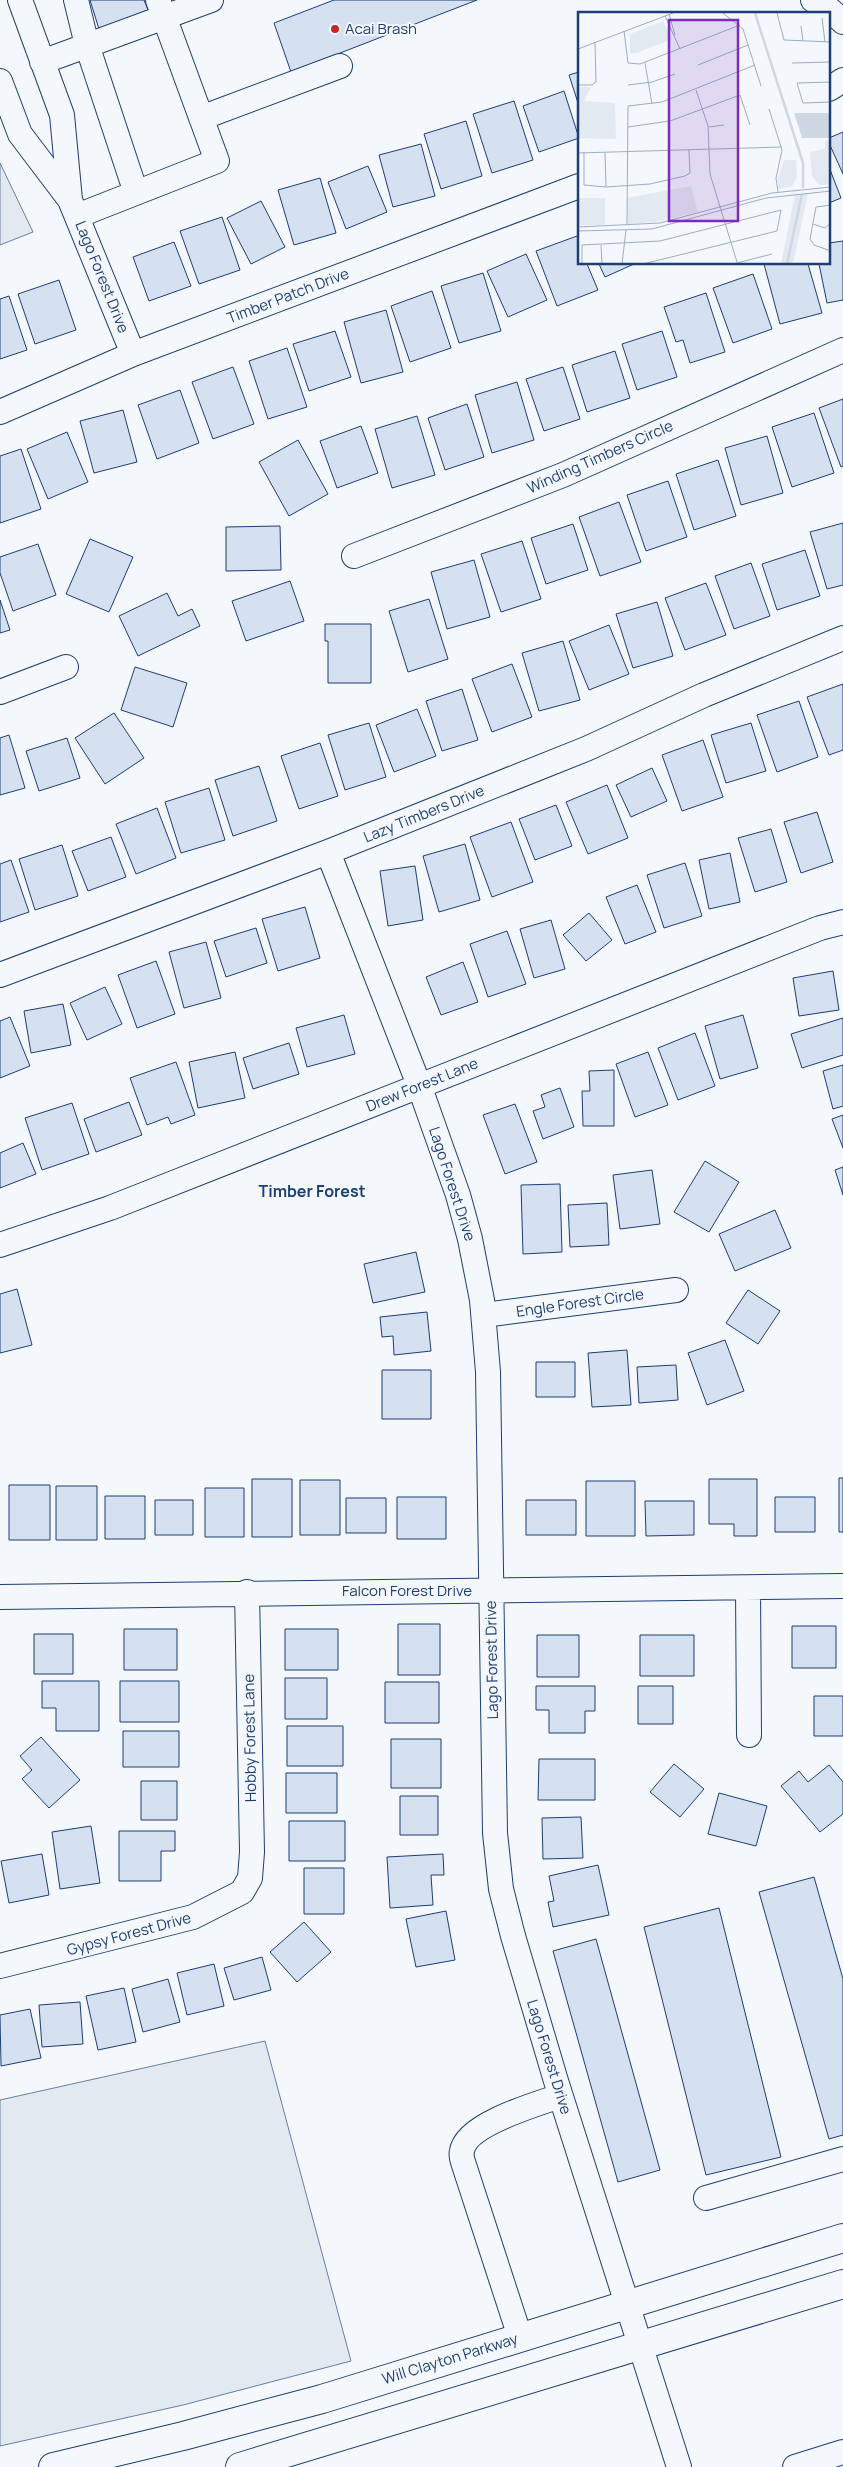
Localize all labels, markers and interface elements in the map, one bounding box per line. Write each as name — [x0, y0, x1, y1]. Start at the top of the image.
inset map — [578, 12, 830, 265]
place label: Acai Brash — [345, 18, 417, 39]
marker: Acai Brash — [329, 23, 341, 35]
street label: Lago Forest Drive — [70, 218, 135, 336]
street label: Timber Patch Drive — [224, 262, 352, 328]
street label: Winding Timbers Circle — [523, 415, 676, 498]
street label: Lazy Timbers Drive — [360, 780, 488, 847]
street label: Drew Forest Lane — [363, 1052, 481, 1117]
street label: Lago Forest Drive — [424, 1124, 481, 1244]
district label: Timber Forest — [258, 1180, 366, 1202]
street label: Engle Forest Circle — [515, 1283, 645, 1322]
street label: Falcon Forest Drive — [342, 1580, 472, 1601]
street label: Lago Forest Drive — [480, 1600, 503, 1720]
street label: Hobby Forest Lane — [238, 1674, 261, 1802]
street label: Gypsy Forest Drive — [64, 1907, 194, 1960]
street label: Lago Forest Drive — [522, 1997, 577, 2117]
street label: Will Clayton Parkway — [379, 2328, 520, 2389]

